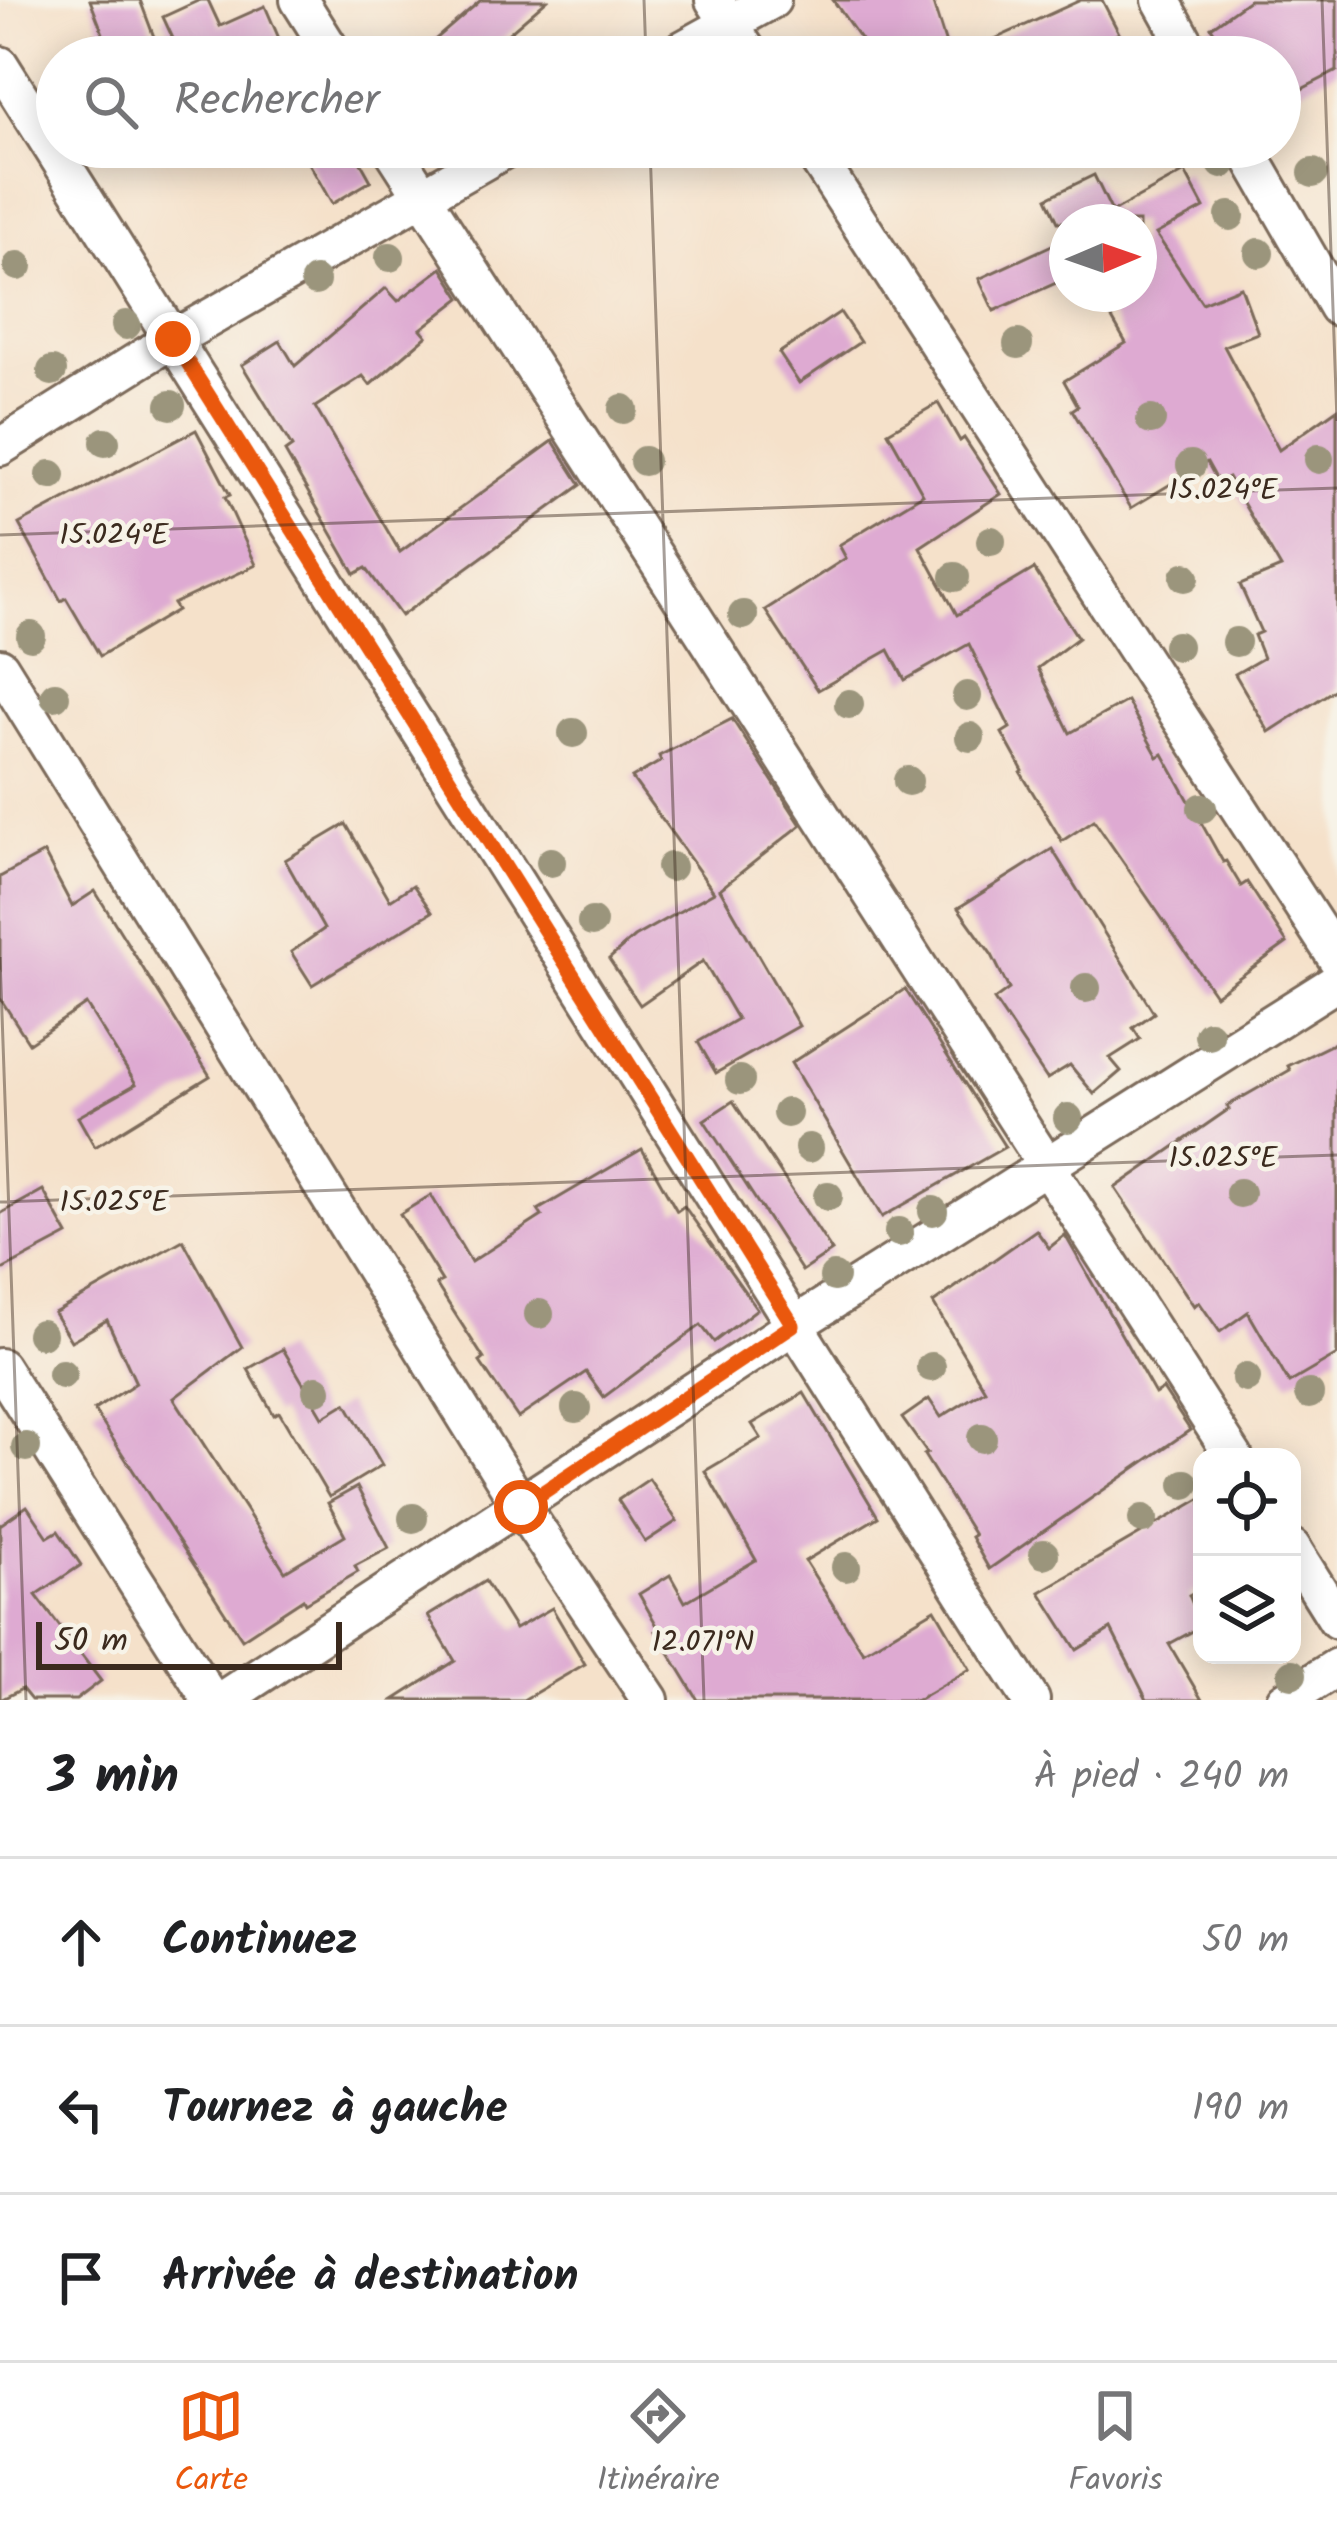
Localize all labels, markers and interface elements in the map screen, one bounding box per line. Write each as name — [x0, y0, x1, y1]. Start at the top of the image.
search box — [36, 36, 1301, 168]
text: Rechercher — [174, 66, 379, 138]
icon: search — [78, 69, 144, 135]
north arrow — [1049, 204, 1157, 312]
route end — [146, 312, 200, 366]
text: 15.024°E — [1168, 467, 1279, 515]
text: 15.024°E — [59, 512, 170, 560]
text: 15.025°E — [1169, 1135, 1279, 1183]
text: 15.025°E — [60, 1179, 170, 1227]
map controls — [1193, 1448, 1301, 1664]
button: locate — [1193, 1448, 1301, 1556]
route start — [494, 1480, 548, 1534]
button: layers — [1193, 1556, 1301, 1664]
scale bar — [36, 1616, 342, 1669]
text: 50 m — [54, 1616, 128, 1669]
text: 12.071°N — [652, 1619, 754, 1667]
text: 3 min — [48, 1738, 179, 1819]
text: À pied · 240 m — [1034, 1747, 1289, 1809]
text: Continuez — [162, 1906, 358, 1978]
icon: ahead — [48, 1909, 114, 1975]
text: 50 m — [1202, 1911, 1289, 1973]
text: Tournez à gauche — [162, 2074, 507, 2146]
icon: left — [48, 2077, 114, 2143]
text: 190 m — [1192, 2079, 1289, 2141]
text: Arrivée à destination — [162, 2242, 579, 2314]
icon: arrive — [48, 2245, 114, 2311]
tab: Carte — [174, 2383, 248, 2508]
tab: Itinéraire — [597, 2383, 720, 2508]
tab: Favoris — [1068, 2383, 1163, 2508]

